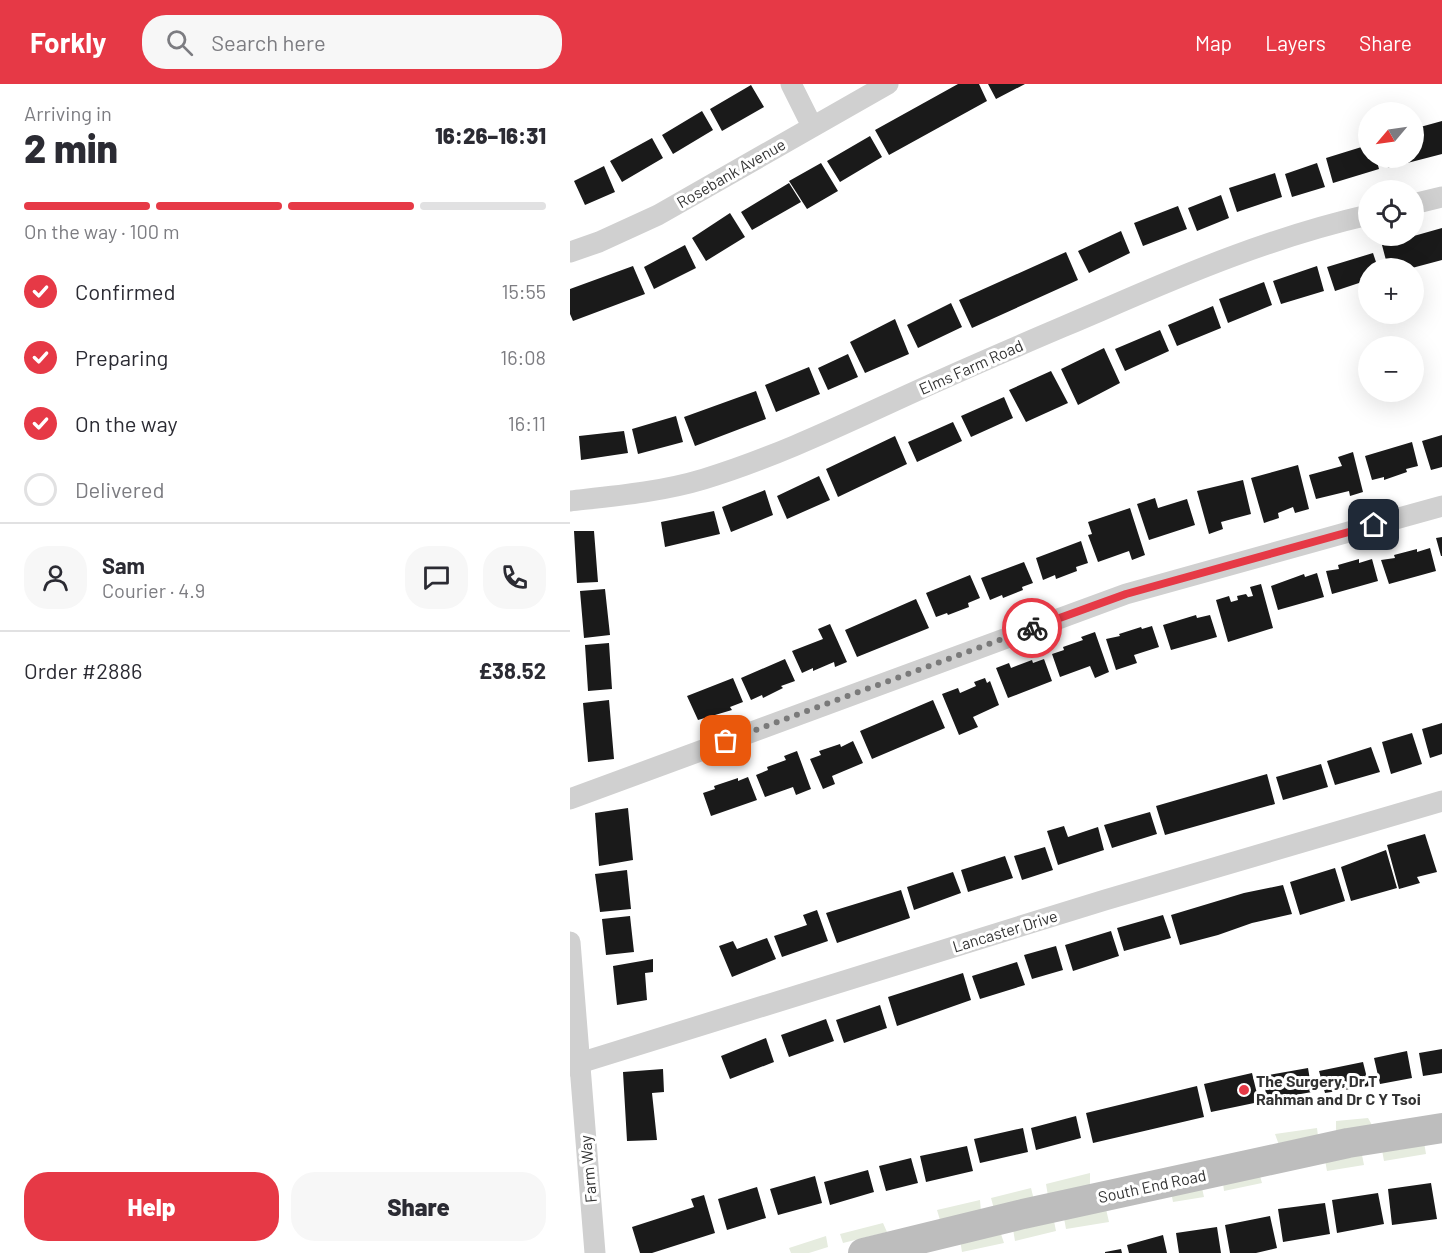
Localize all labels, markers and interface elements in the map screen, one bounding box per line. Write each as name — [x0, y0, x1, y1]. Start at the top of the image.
search box — [142, 15, 562, 69]
text: Forkly — [30, 25, 106, 59]
icon: search — [163, 26, 196, 59]
text: Search here — [211, 29, 326, 55]
text: Map — [1195, 30, 1232, 55]
text: Layers — [1265, 30, 1326, 55]
text: Share — [1359, 30, 1412, 55]
text: Arriving in — [24, 101, 112, 125]
north arrow — [1358, 102, 1424, 168]
map controls — [1358, 102, 1424, 402]
text: 16:26–16:31 — [435, 122, 546, 148]
text: 2 min — [24, 124, 118, 171]
street label: Rosebank Avenue — [673, 134, 788, 211]
button: locate — [1358, 180, 1424, 246]
text: On the way · 100 m — [24, 219, 180, 243]
button: + — [1358, 258, 1424, 324]
icon: check — [24, 275, 57, 308]
text: Confirmed — [75, 278, 175, 304]
text: 15:55 — [501, 279, 546, 303]
street label: Elms Farm Road — [916, 335, 1026, 398]
button: − — [1358, 336, 1424, 402]
icon: check — [24, 341, 57, 374]
text: Preparing — [75, 344, 168, 370]
text: 16:08 — [500, 345, 546, 369]
icon: check — [24, 407, 57, 440]
text: On the way — [75, 410, 178, 436]
text: 16:11 — [508, 411, 546, 435]
text: Delivered — [75, 476, 164, 502]
pin — [1348, 499, 1399, 550]
icon: home — [1357, 508, 1390, 541]
button: person — [24, 546, 87, 609]
button: chat — [405, 546, 468, 609]
button: phone — [483, 546, 546, 609]
text: Sam — [102, 552, 145, 578]
text: Courier · 4.9 — [102, 578, 205, 602]
courier — [1002, 598, 1062, 658]
icon: bike — [1016, 612, 1049, 645]
text: Order #2886 — [24, 657, 142, 683]
text: £38.52 — [479, 657, 546, 683]
pin — [700, 715, 751, 766]
icon: bag — [709, 724, 742, 757]
street label: Lancaster Drive — [950, 906, 1060, 956]
place label: The Surgery, Dr T Rahman and Dr C Y Tsoi — [1256, 1071, 1421, 1108]
marker: The Surgery, Dr T Rahman and Dr C Y Tsoi — [1237, 1083, 1251, 1097]
street label: Farm Way — [575, 1134, 600, 1204]
street label: South End Road — [1096, 1165, 1208, 1206]
button: Help — [24, 1172, 279, 1241]
button: Share — [291, 1172, 546, 1241]

